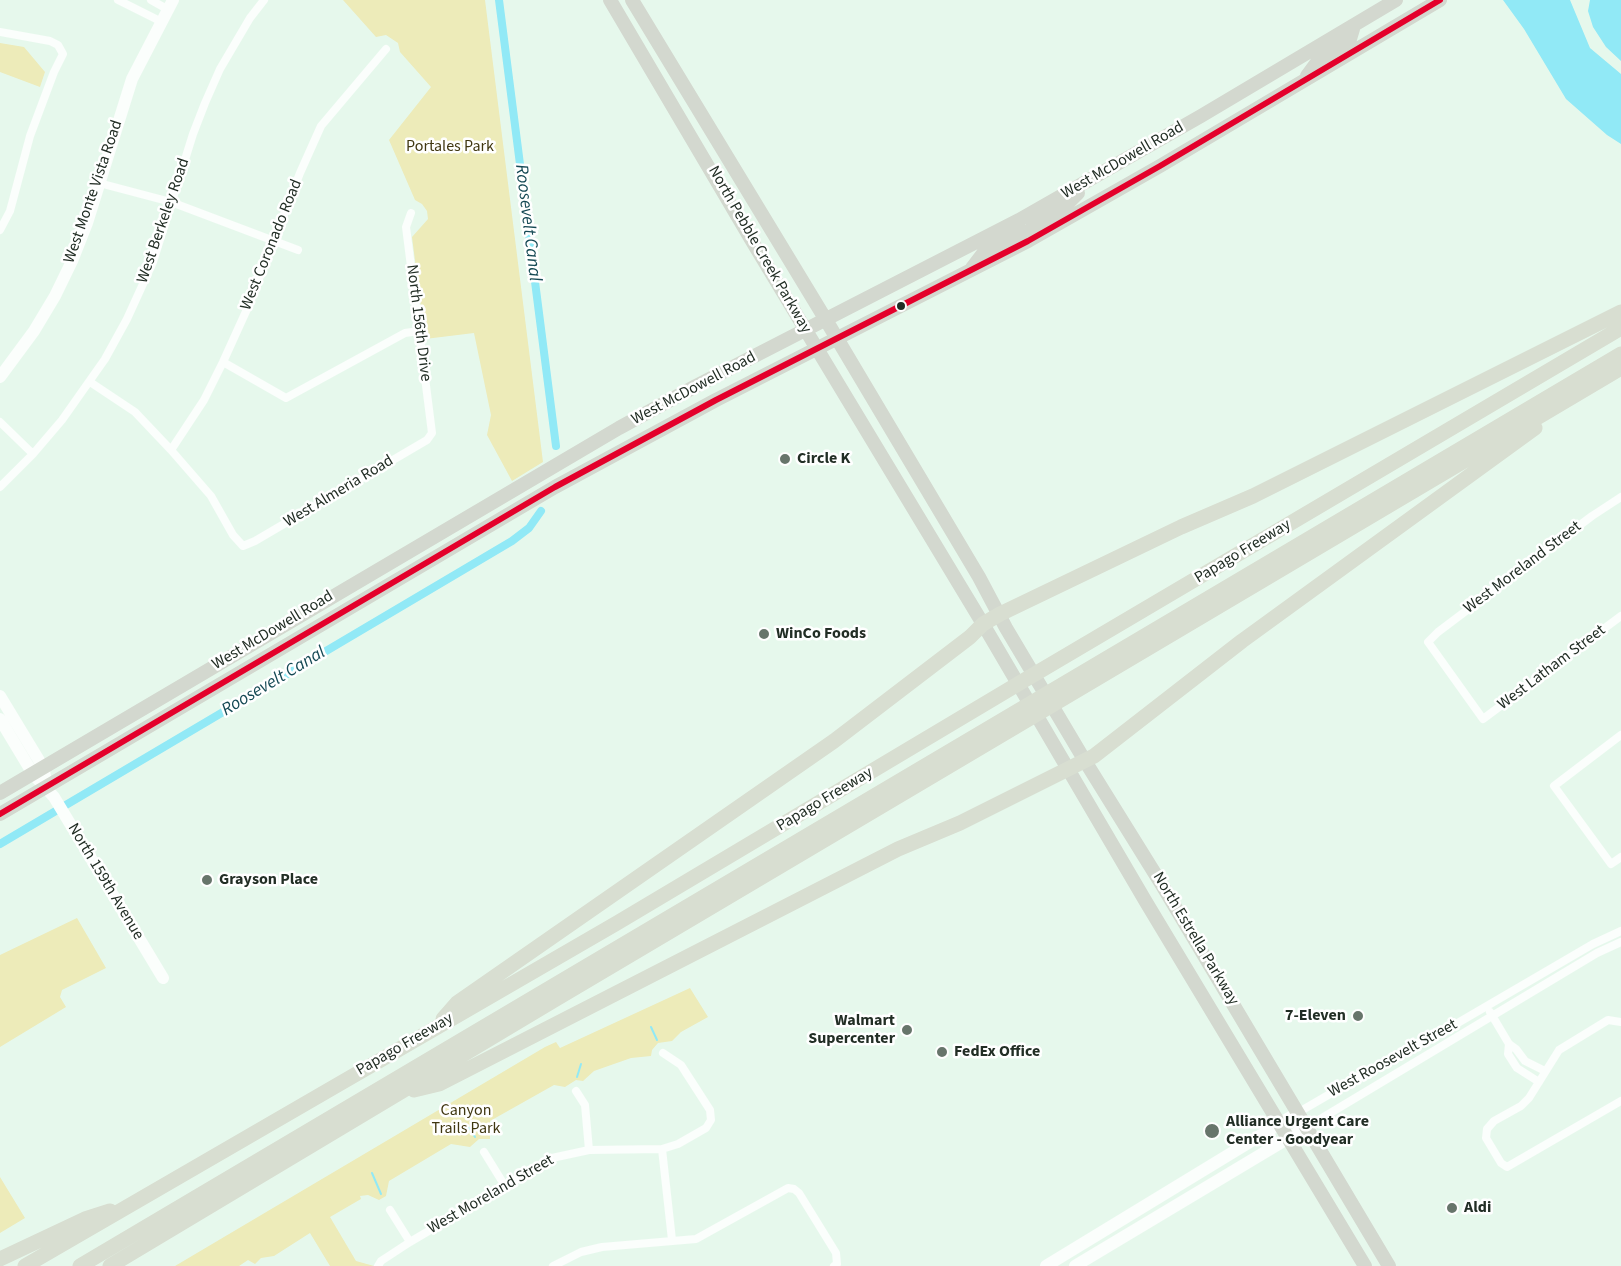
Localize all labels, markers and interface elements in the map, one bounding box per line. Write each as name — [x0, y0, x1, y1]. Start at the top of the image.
street label: West Monte Vista Road — [60, 118, 128, 266]
street label: West McDowell Road — [1058, 118, 1188, 204]
park label: Portales Park — [406, 137, 494, 157]
street label: West Berkeley Road — [134, 156, 194, 286]
water label: Roosevelt Canal — [509, 163, 545, 283]
street label: North Pebble Creek Parkway — [703, 163, 815, 337]
street label: West Coronado Road — [237, 177, 307, 313]
street label: North 156th Drive — [401, 263, 435, 383]
unlabelled marker — [895, 300, 907, 312]
street label: West McDowell Road — [629, 348, 759, 430]
place label: Circle K — [797, 449, 850, 469]
street label: West Almeria Road — [281, 452, 397, 532]
marker: Circle K — [778, 452, 792, 466]
street label: Papago Freeway — [1191, 516, 1295, 588]
street label: West Moreland Street — [1460, 518, 1586, 618]
street label: West McDowell Road — [209, 587, 337, 675]
street label: West Latham Street — [1494, 621, 1610, 715]
place label: WinCo Foods — [776, 624, 866, 644]
marker: WinCo Foods — [757, 627, 771, 641]
water label: Roosevelt Canal — [218, 642, 330, 722]
street label: Papago Freeway — [773, 764, 877, 836]
street label: North 159th Avenue — [63, 820, 147, 944]
street label: North Estrella Parkway — [1148, 869, 1242, 1009]
place label: Grayson Place — [219, 870, 318, 890]
marker: Grayson Place — [200, 873, 214, 887]
place label: 7-Eleven — [1285, 1006, 1346, 1026]
marker: 7-Eleven — [1351, 1009, 1365, 1023]
street label: Papago Freeway — [353, 1010, 457, 1080]
place label: Walmart Supercenter — [808, 1011, 895, 1049]
street label: West Roosevelt Street — [1325, 1016, 1461, 1102]
marker: Walmart Supercenter — [900, 1023, 914, 1037]
place label: FedEx Office — [954, 1042, 1040, 1062]
marker: FedEx Office — [935, 1045, 949, 1059]
park label: Canyon Trails Park — [432, 1101, 500, 1139]
place label: Alliance Urgent Care Center - Goodyear — [1226, 1112, 1369, 1150]
marker: Alliance Urgent Care Center - Goodyear — [1203, 1122, 1221, 1140]
street label: West Moreland Street — [425, 1151, 557, 1239]
place label: Aldi — [1464, 1198, 1491, 1218]
marker: Aldi — [1445, 1201, 1459, 1215]

